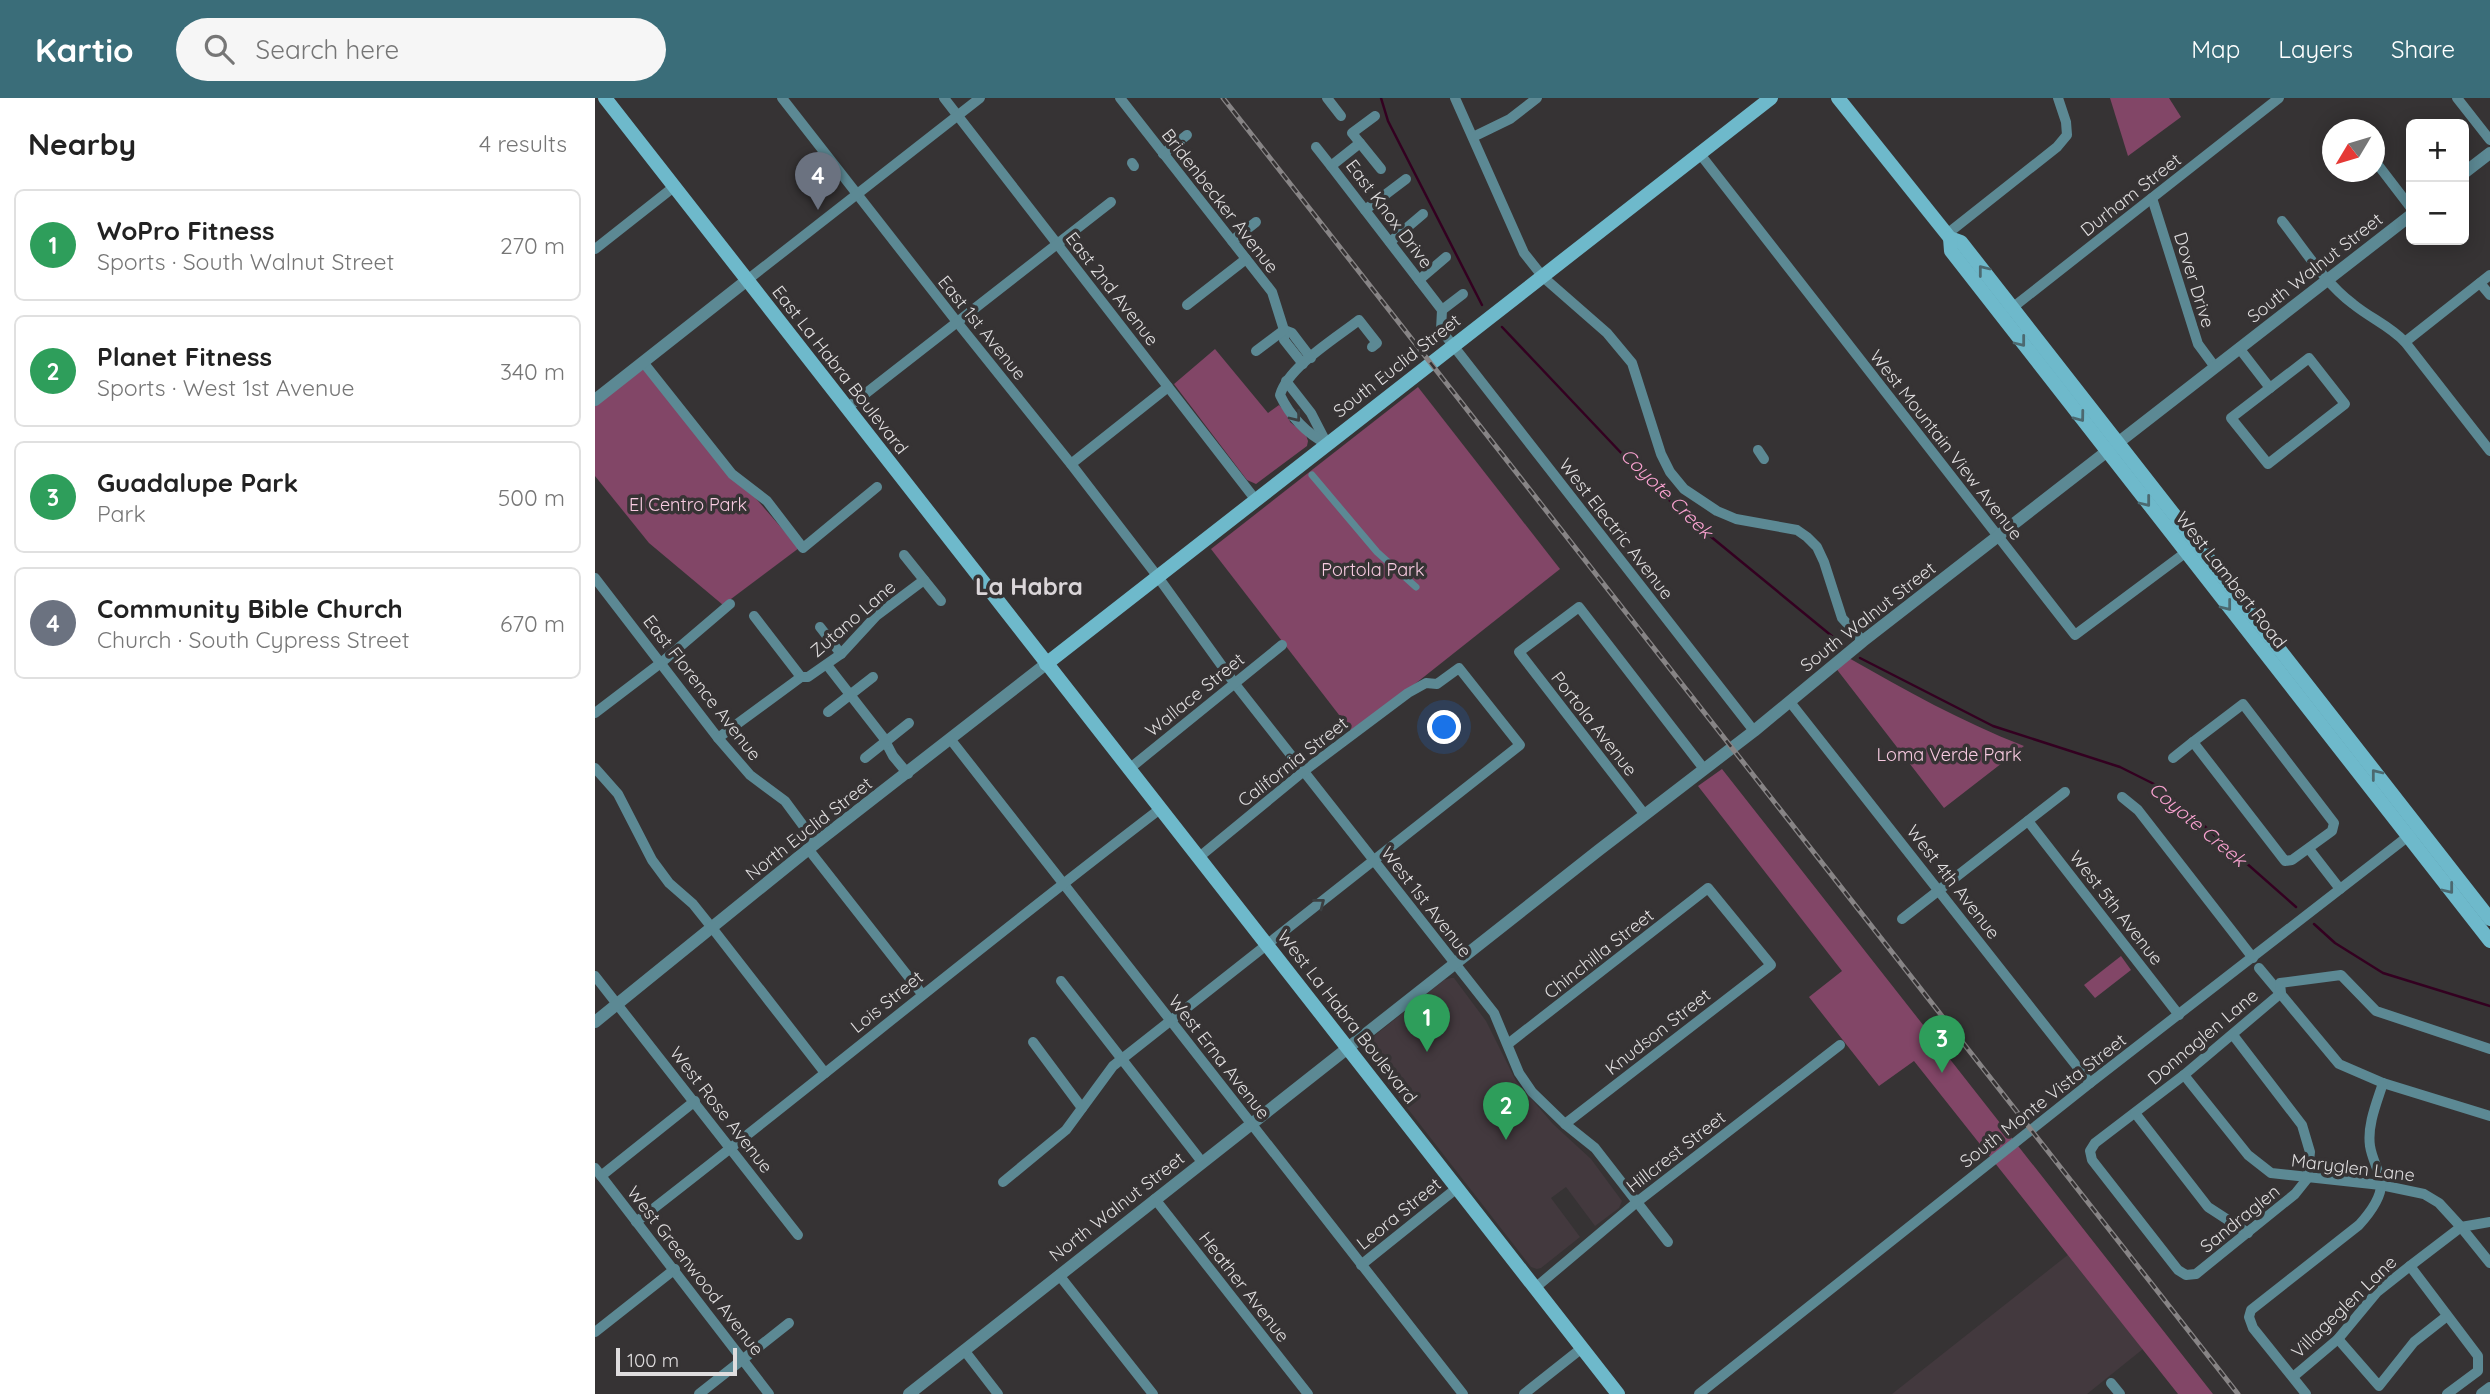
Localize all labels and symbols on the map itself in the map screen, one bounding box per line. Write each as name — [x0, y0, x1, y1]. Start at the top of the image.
north arrow — [2322, 119, 2385, 182]
street label: Bridenbecker Avenue — [1157, 124, 1284, 278]
street label: Durham Street — [2076, 148, 2186, 241]
pin: 4 — [795, 152, 841, 210]
street label: East Knox Drive — [1341, 155, 1438, 273]
street label: South Walnut Street — [2242, 208, 2387, 328]
street label: East 2nd Avenue — [1061, 227, 1164, 350]
street label: Dover Drive — [2169, 229, 2220, 330]
one-way arrow — [1979, 266, 1992, 278]
street label: East 1st Avenue — [933, 271, 1032, 385]
street label: East La Habra Boulevard — [767, 281, 913, 459]
street label: South Euclid Street — [1329, 309, 1465, 422]
one-way arrow — [2013, 335, 2026, 347]
street label: West Mountain View Avenue — [1865, 345, 2028, 544]
one-way arrow — [1287, 410, 1300, 422]
one-way arrow — [2072, 410, 2085, 422]
water label: Coyote Creek — [1616, 443, 1720, 544]
street label: West Electric Avenue — [1554, 453, 1679, 604]
park label: El Centro Park — [629, 493, 747, 516]
one-way arrow — [2137, 495, 2150, 507]
street label: West Lambert Road — [2171, 507, 2292, 653]
street label: South Walnut Street — [1795, 557, 1940, 677]
park label: Portola Park — [1321, 558, 1425, 581]
district label: La Habra — [975, 571, 1083, 601]
street label: Zutano Lane — [805, 575, 900, 662]
one-way arrow — [2219, 598, 2232, 611]
street label: East Florence Avenue — [638, 610, 766, 765]
street label: Wallace Street — [1140, 648, 1249, 742]
street label: Portola Avenue — [1546, 667, 1642, 781]
your location — [1427, 710, 1461, 744]
street label: California Street — [1233, 711, 1352, 812]
park label: Loma Verde Park — [1876, 743, 2022, 766]
one-way arrow — [2372, 769, 2385, 781]
street label: North Euclid Street — [741, 772, 877, 885]
water label: Coyote Creek — [2145, 776, 2253, 873]
street label: West 4th Avenue — [1902, 820, 2005, 944]
street label: West 1st Avenue — [1376, 842, 1477, 962]
street label: West 5th Avenue — [2064, 846, 2168, 970]
one-way arrow — [2441, 881, 2454, 893]
one-way arrow — [1312, 898, 1324, 911]
street label: Chinchilla Street — [1539, 904, 1658, 1004]
street label: West La Habra Boulevard — [1272, 925, 1422, 1108]
street label: Lois Street — [846, 965, 928, 1038]
street label: Knudson Street — [1600, 983, 1715, 1080]
street label: Donnaglen Lane — [2143, 984, 2263, 1090]
street label: West Erna Avenue — [1164, 990, 1275, 1124]
pin: 1 — [1404, 994, 1450, 1052]
pin: 3 — [1919, 1015, 1965, 1073]
street label: South Monte Vista Street — [1955, 1028, 2131, 1173]
street label: West Rose Avenue — [665, 1042, 778, 1178]
pin: 2 — [1483, 1082, 1529, 1140]
street label: Hillcrest Street — [1621, 1106, 1730, 1197]
street label: North Walnut Street — [1044, 1147, 1189, 1267]
street label: Maryglen Lane — [2290, 1149, 2416, 1186]
street label: Leora Street — [1352, 1172, 1446, 1255]
street label: Sandraglen — [2195, 1180, 2284, 1258]
street label: West Greenwood Avenue — [622, 1181, 769, 1360]
street label: Heather Avenue — [1194, 1227, 1295, 1347]
street label: Villageglen Lane — [2286, 1251, 2401, 1363]
scale bar — [616, 1345, 737, 1377]

